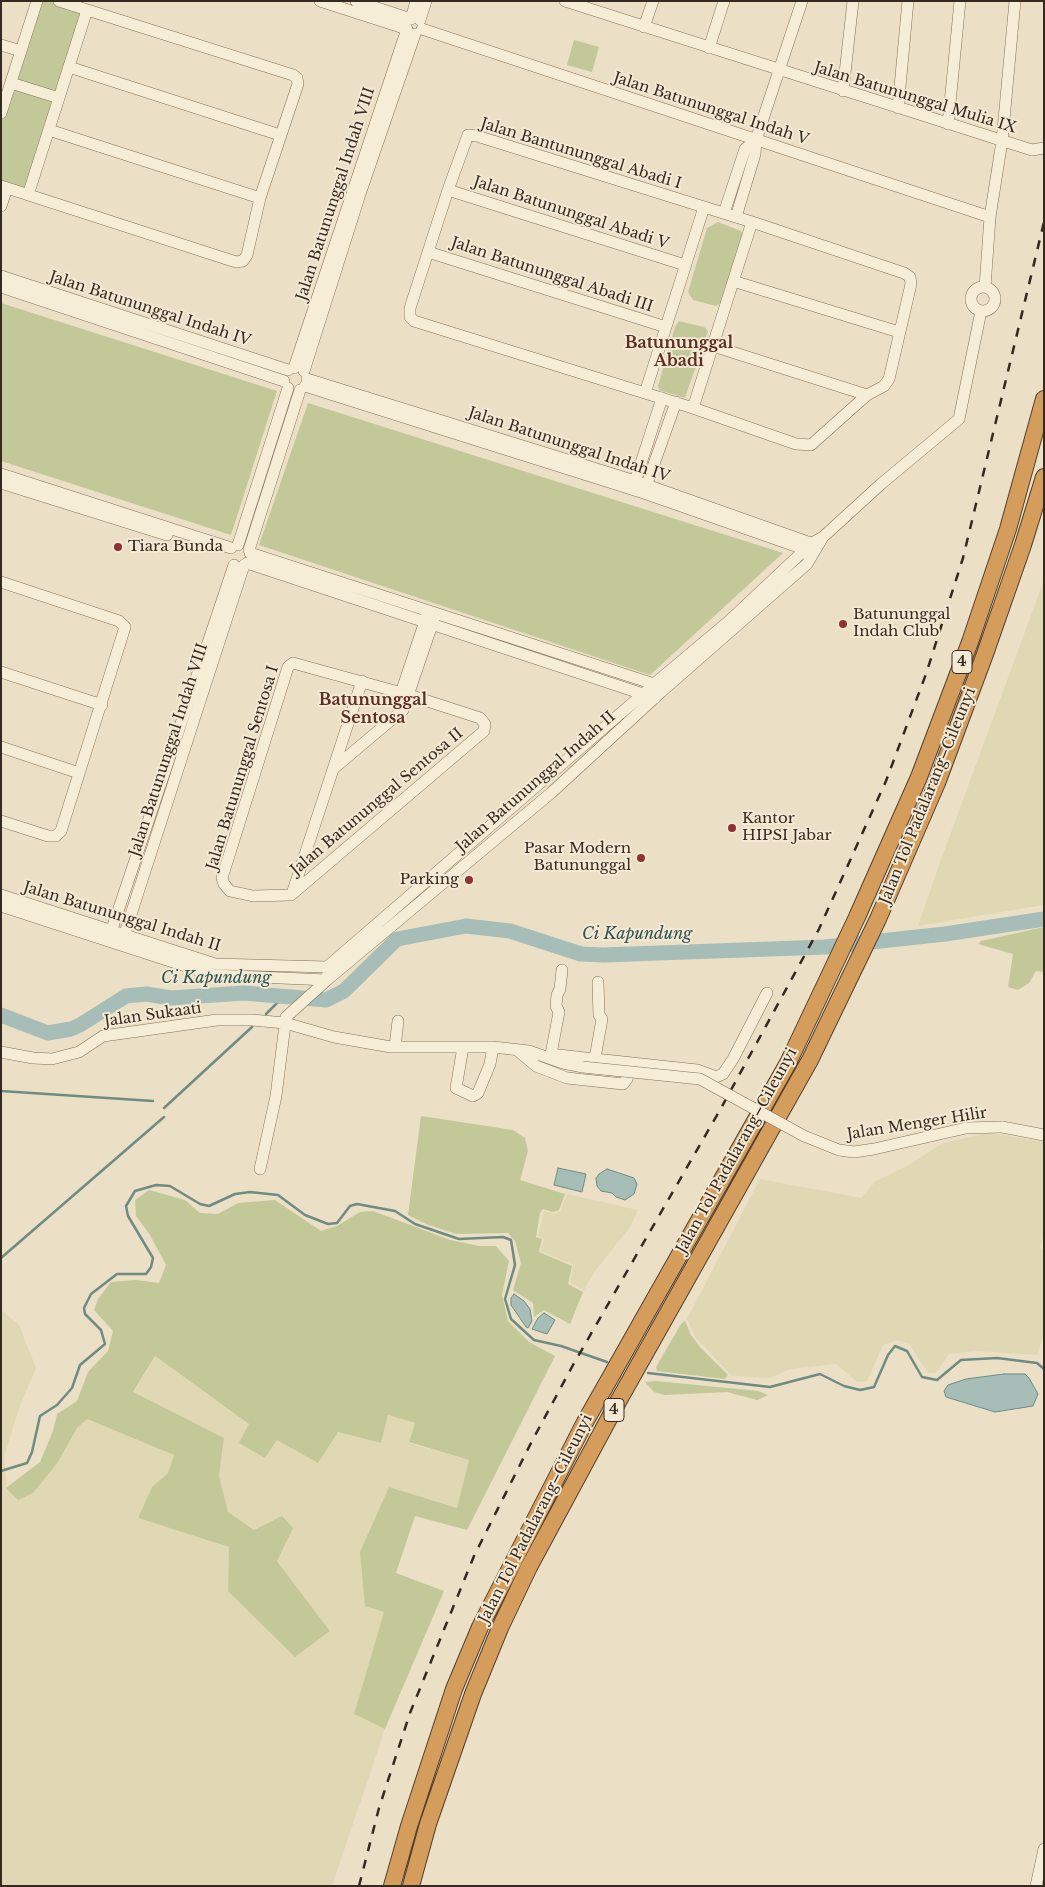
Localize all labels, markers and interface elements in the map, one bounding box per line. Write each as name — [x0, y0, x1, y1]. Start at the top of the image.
street label: Jalan Batununggal Mulia IX — [812, 59, 1018, 137]
street label: Jalan Batununggal Indah V — [611, 69, 811, 149]
street label: Jalan Batununggal Indah VIII — [293, 85, 379, 303]
street label: Jalan Bantununggal Abadi I — [478, 115, 684, 193]
street label: Jalan Batununggal Abadi V — [471, 173, 671, 253]
street label: Jalan Batununggal Abadi III — [449, 234, 655, 316]
street label: Jalan Batununggal Indah IV — [47, 268, 253, 350]
district label: Batununggal Abadi — [625, 333, 733, 371]
street label: Jalan Batununggal Indah IV — [466, 404, 672, 486]
place label: Tiara Bunda — [128, 538, 223, 556]
marker: Tiara Bunda — [112, 541, 124, 553]
place label: Batununggal Indah Club — [853, 606, 950, 641]
marker: Batununggal Indah Club — [837, 618, 849, 630]
street label: Jalan Batununggal Indah VIII — [126, 641, 212, 859]
road number: 4 — [952, 650, 972, 674]
street label: Jalan Batununggal Sentosa I — [203, 664, 283, 872]
street label: Jalan Tol Padalarang–Cileunyi — [876, 685, 980, 907]
district label: Batununggal Sentosa — [319, 690, 427, 728]
street label: Jalan Batununggal Indah II — [453, 708, 619, 856]
street label: Jalan Batununggal Sentosa II — [287, 725, 467, 879]
place label: Kantor HIPSI Jabar — [742, 810, 832, 845]
marker: Kantor HIPSI Jabar — [726, 822, 738, 834]
place label: Pasar Modern Batununggal — [524, 840, 631, 875]
marker: Pasar Modern Batununggal — [635, 852, 647, 864]
place label: Parking — [400, 871, 459, 889]
marker: Parking — [463, 874, 475, 886]
street label: Jalan Batununggal Indah II — [21, 878, 223, 956]
water label: Ci Kapundung — [582, 924, 692, 944]
water label: Ci Kapundung — [161, 968, 271, 988]
street label: Jalan Sukaati — [103, 999, 203, 1031]
street label: Jalan Tol Padalarang–Cileunyi — [673, 1045, 801, 1257]
street label: Jalan Menger Hilir — [846, 1104, 988, 1144]
road number: 4 — [604, 1398, 624, 1422]
street label: Jalan Tol Padalarang–Cileunyi — [475, 1412, 597, 1626]

